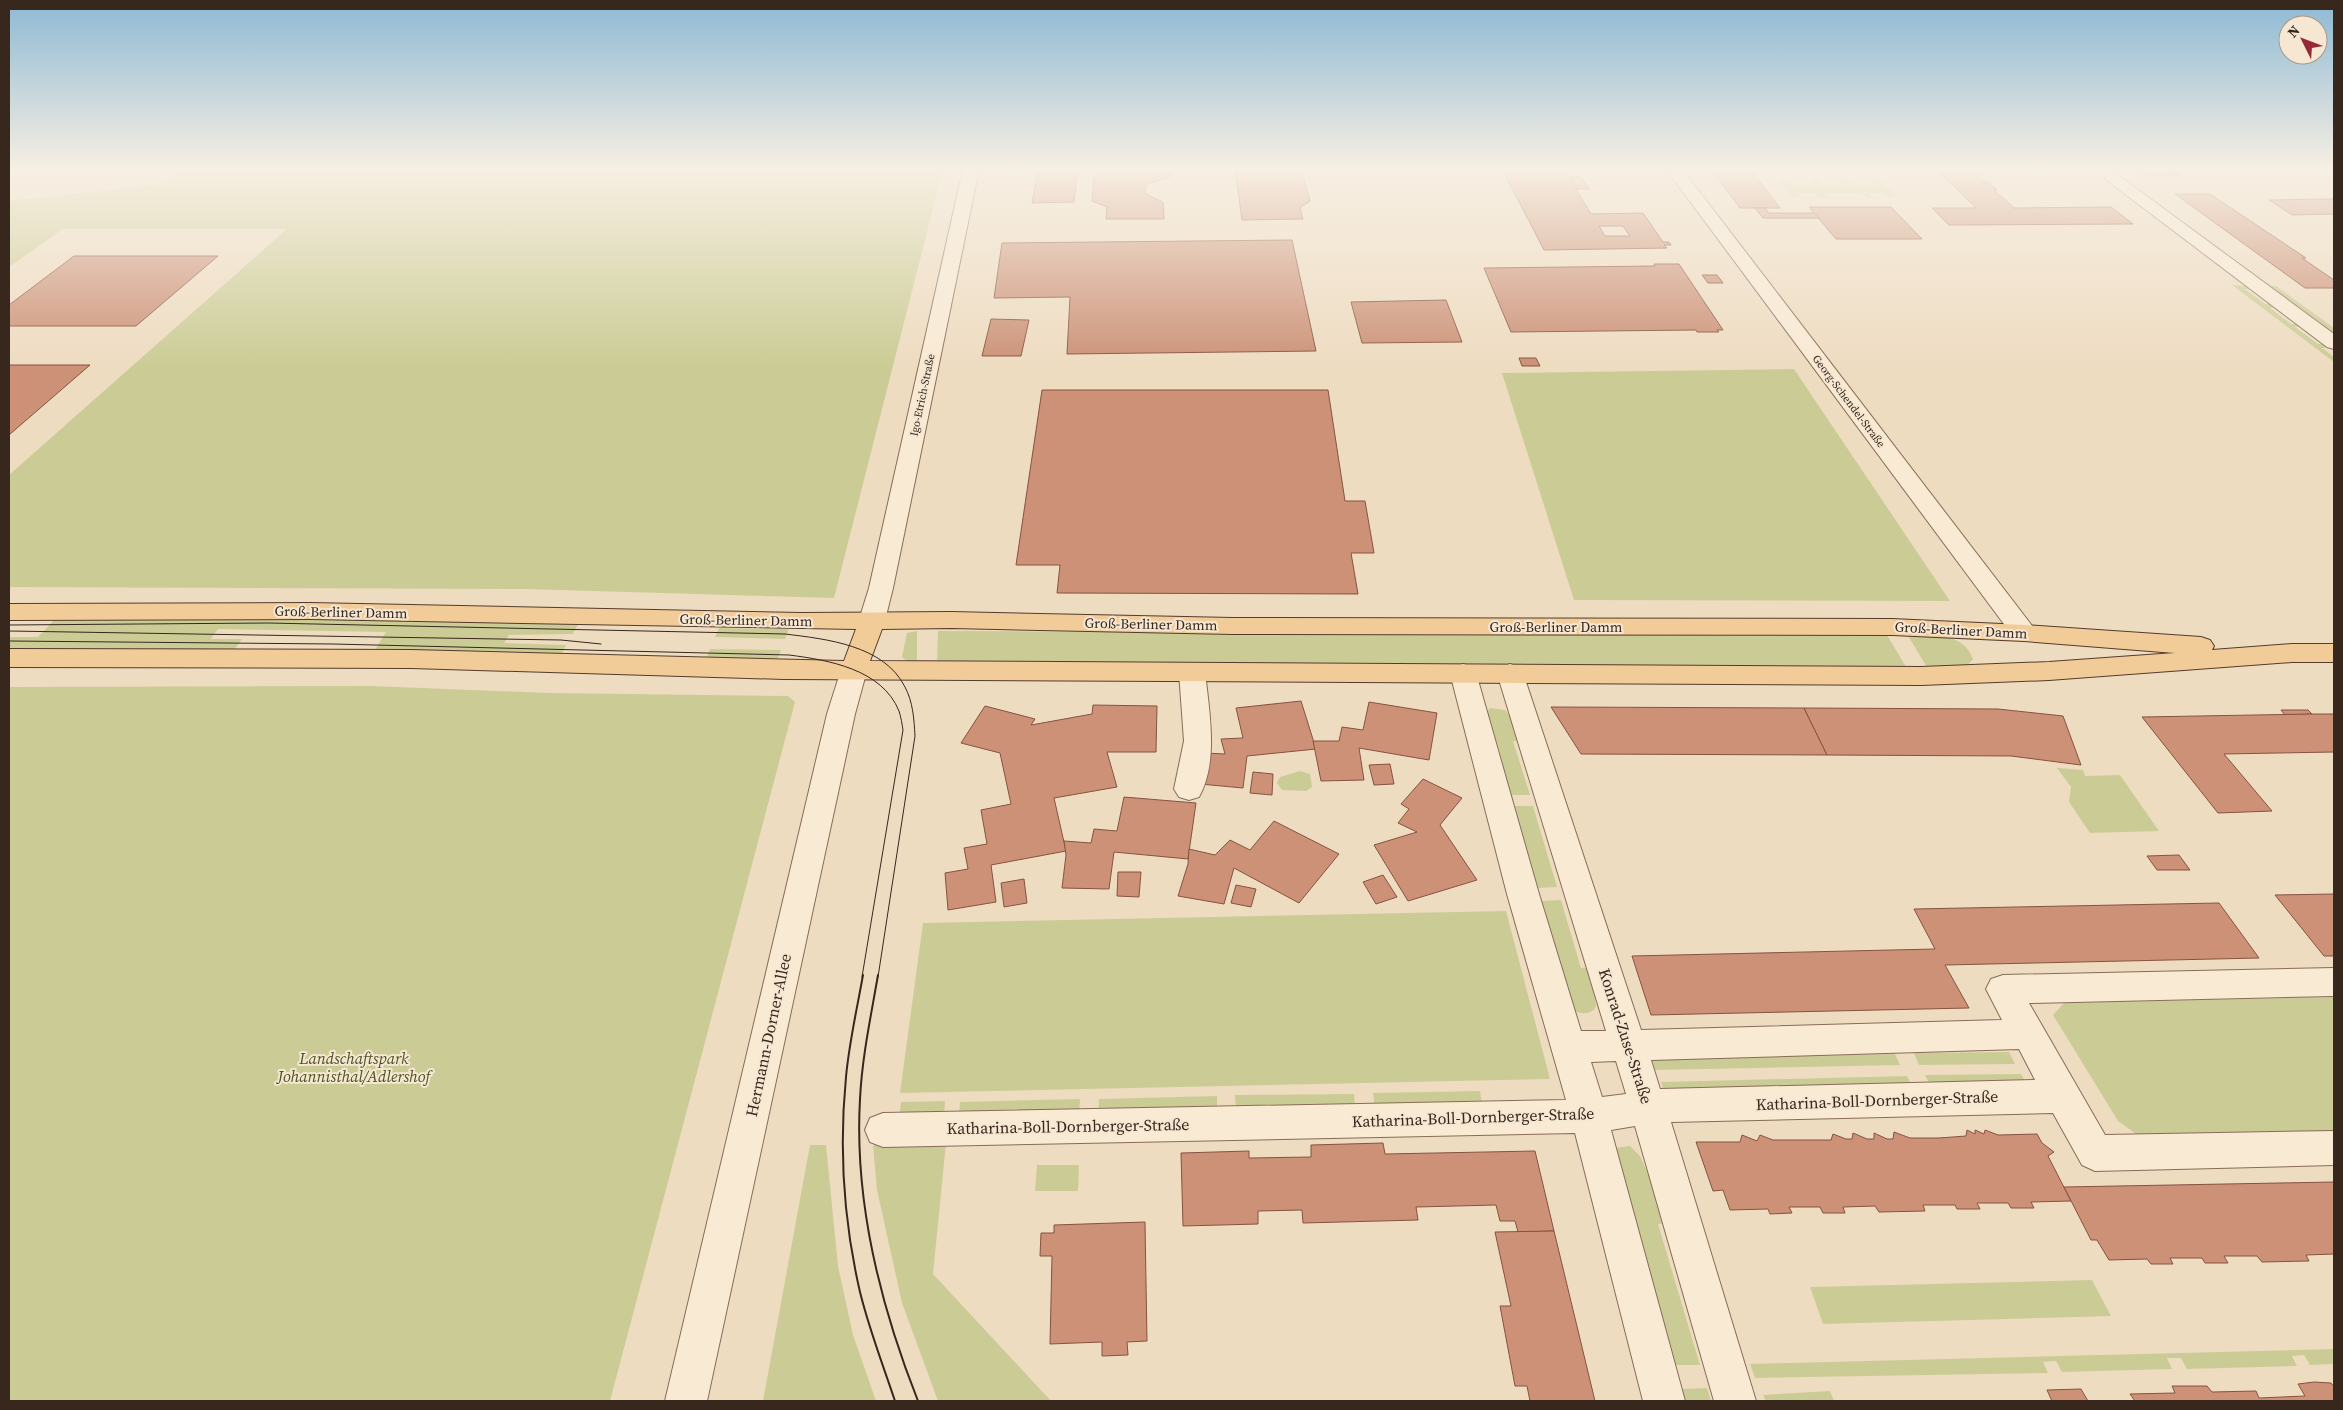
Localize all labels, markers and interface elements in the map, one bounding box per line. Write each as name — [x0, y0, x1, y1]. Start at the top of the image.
north arrow — [2278, 15, 2328, 65]
text: N — [2282, 21, 2304, 42]
street label: Igo-Etrich-Straße — [906, 352, 939, 438]
street label: Georg-Schendel-Straße — [1809, 352, 1889, 451]
street label: Groß-Berliner Damm — [274, 601, 408, 623]
street label: Groß-Berliner Damm — [679, 609, 813, 631]
street label: Groß-Berliner Damm — [1084, 613, 1218, 635]
street label: Groß-Berliner Damm — [1490, 617, 1623, 637]
street label: Groß-Berliner Damm — [1894, 617, 2028, 643]
street label: Hermann-Dorner-Allee — [740, 951, 796, 1119]
street label: Konrad-Zuse-Straße — [1594, 965, 1658, 1107]
park label: Landschaftspark Johannisthal/Adlershof — [276, 1047, 434, 1087]
street label: Katharina-Boll-Dornberger-Straße — [1755, 1085, 1999, 1115]
street label: Katharina-Boll-Dornberger-Straße — [1351, 1102, 1595, 1132]
street label: Katharina-Boll-Dornberger-Straße — [946, 1113, 1190, 1139]

